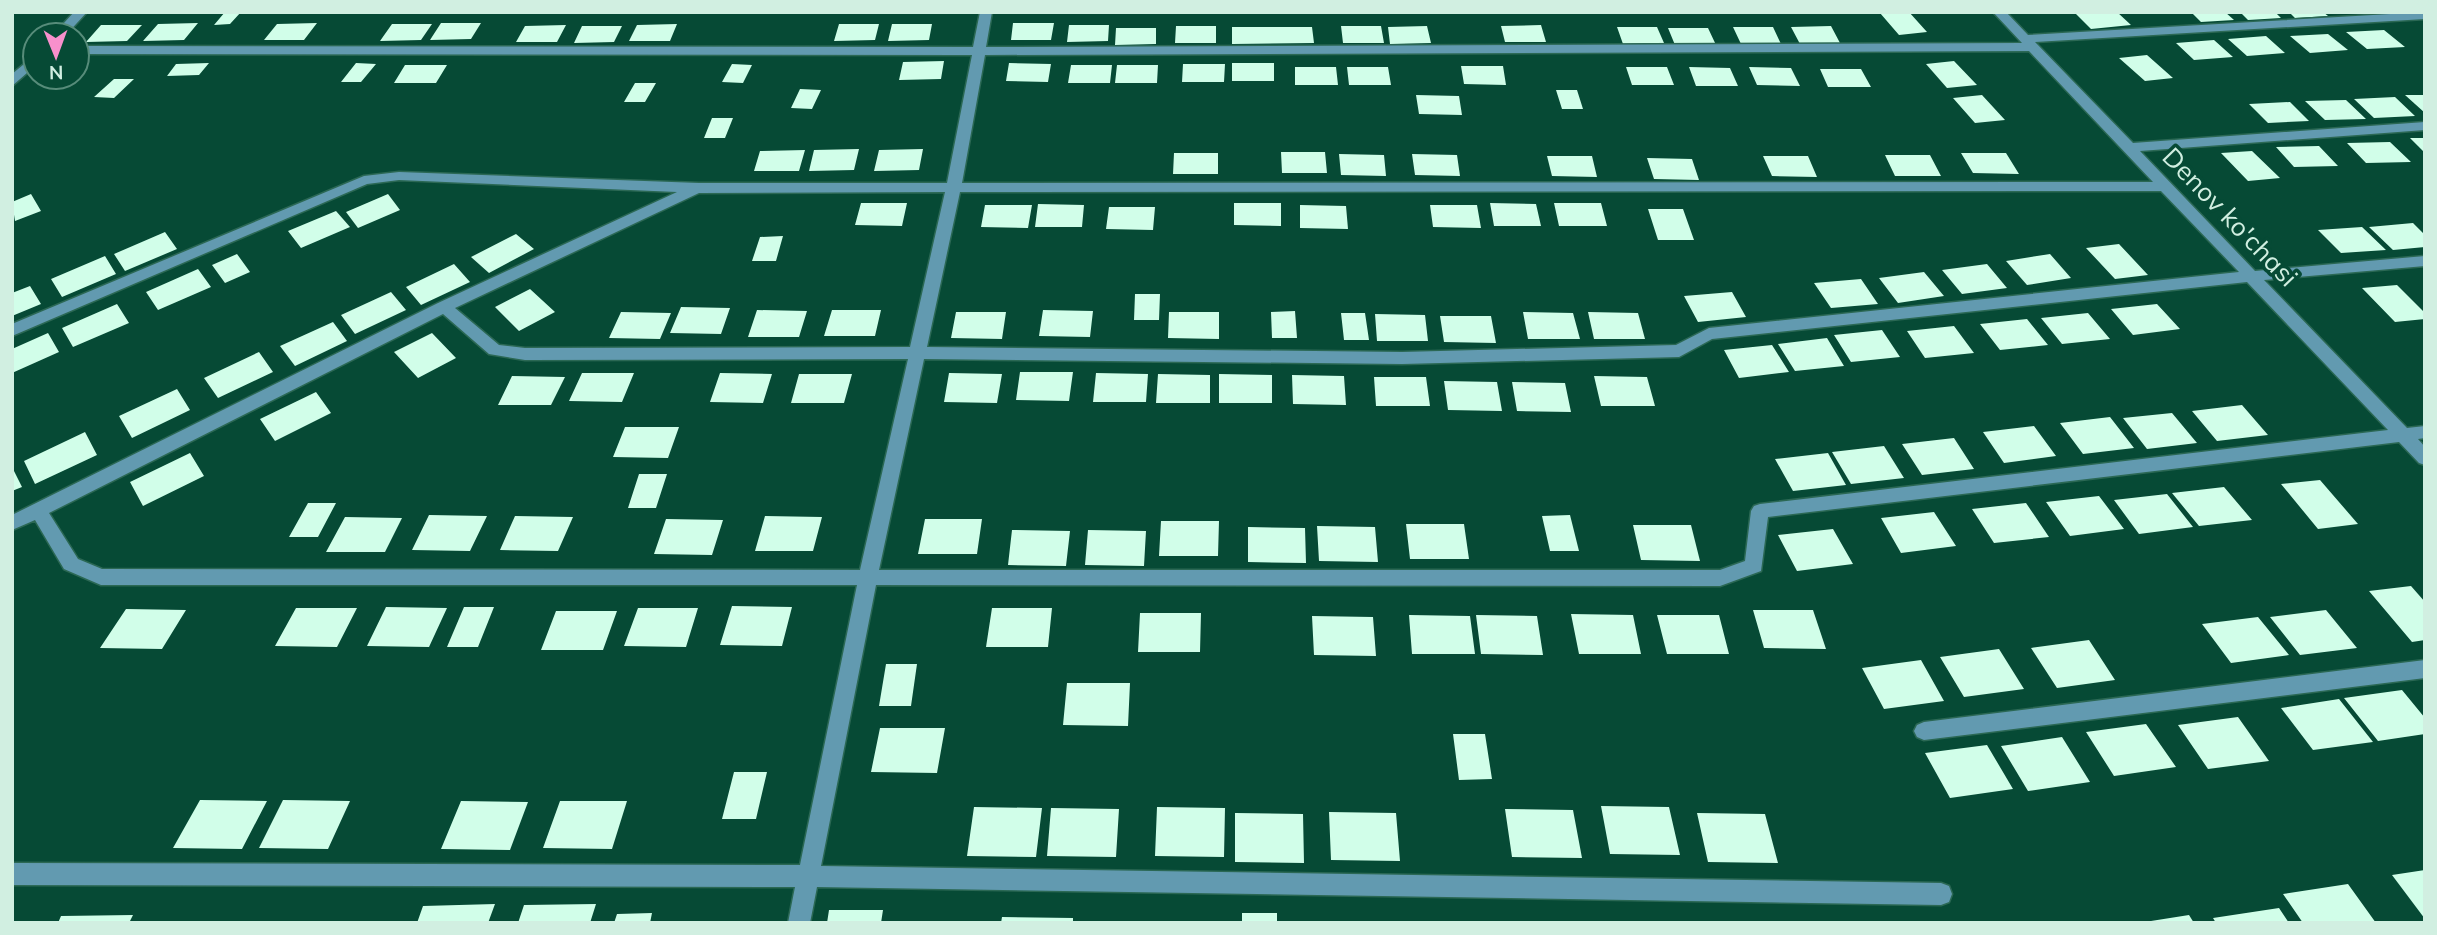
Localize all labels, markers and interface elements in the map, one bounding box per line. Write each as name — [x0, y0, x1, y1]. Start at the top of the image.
north arrow — [21, 21, 91, 91]
text: N — [49, 61, 64, 85]
street label: Denov ko'chasi — [2156, 140, 2305, 293]

